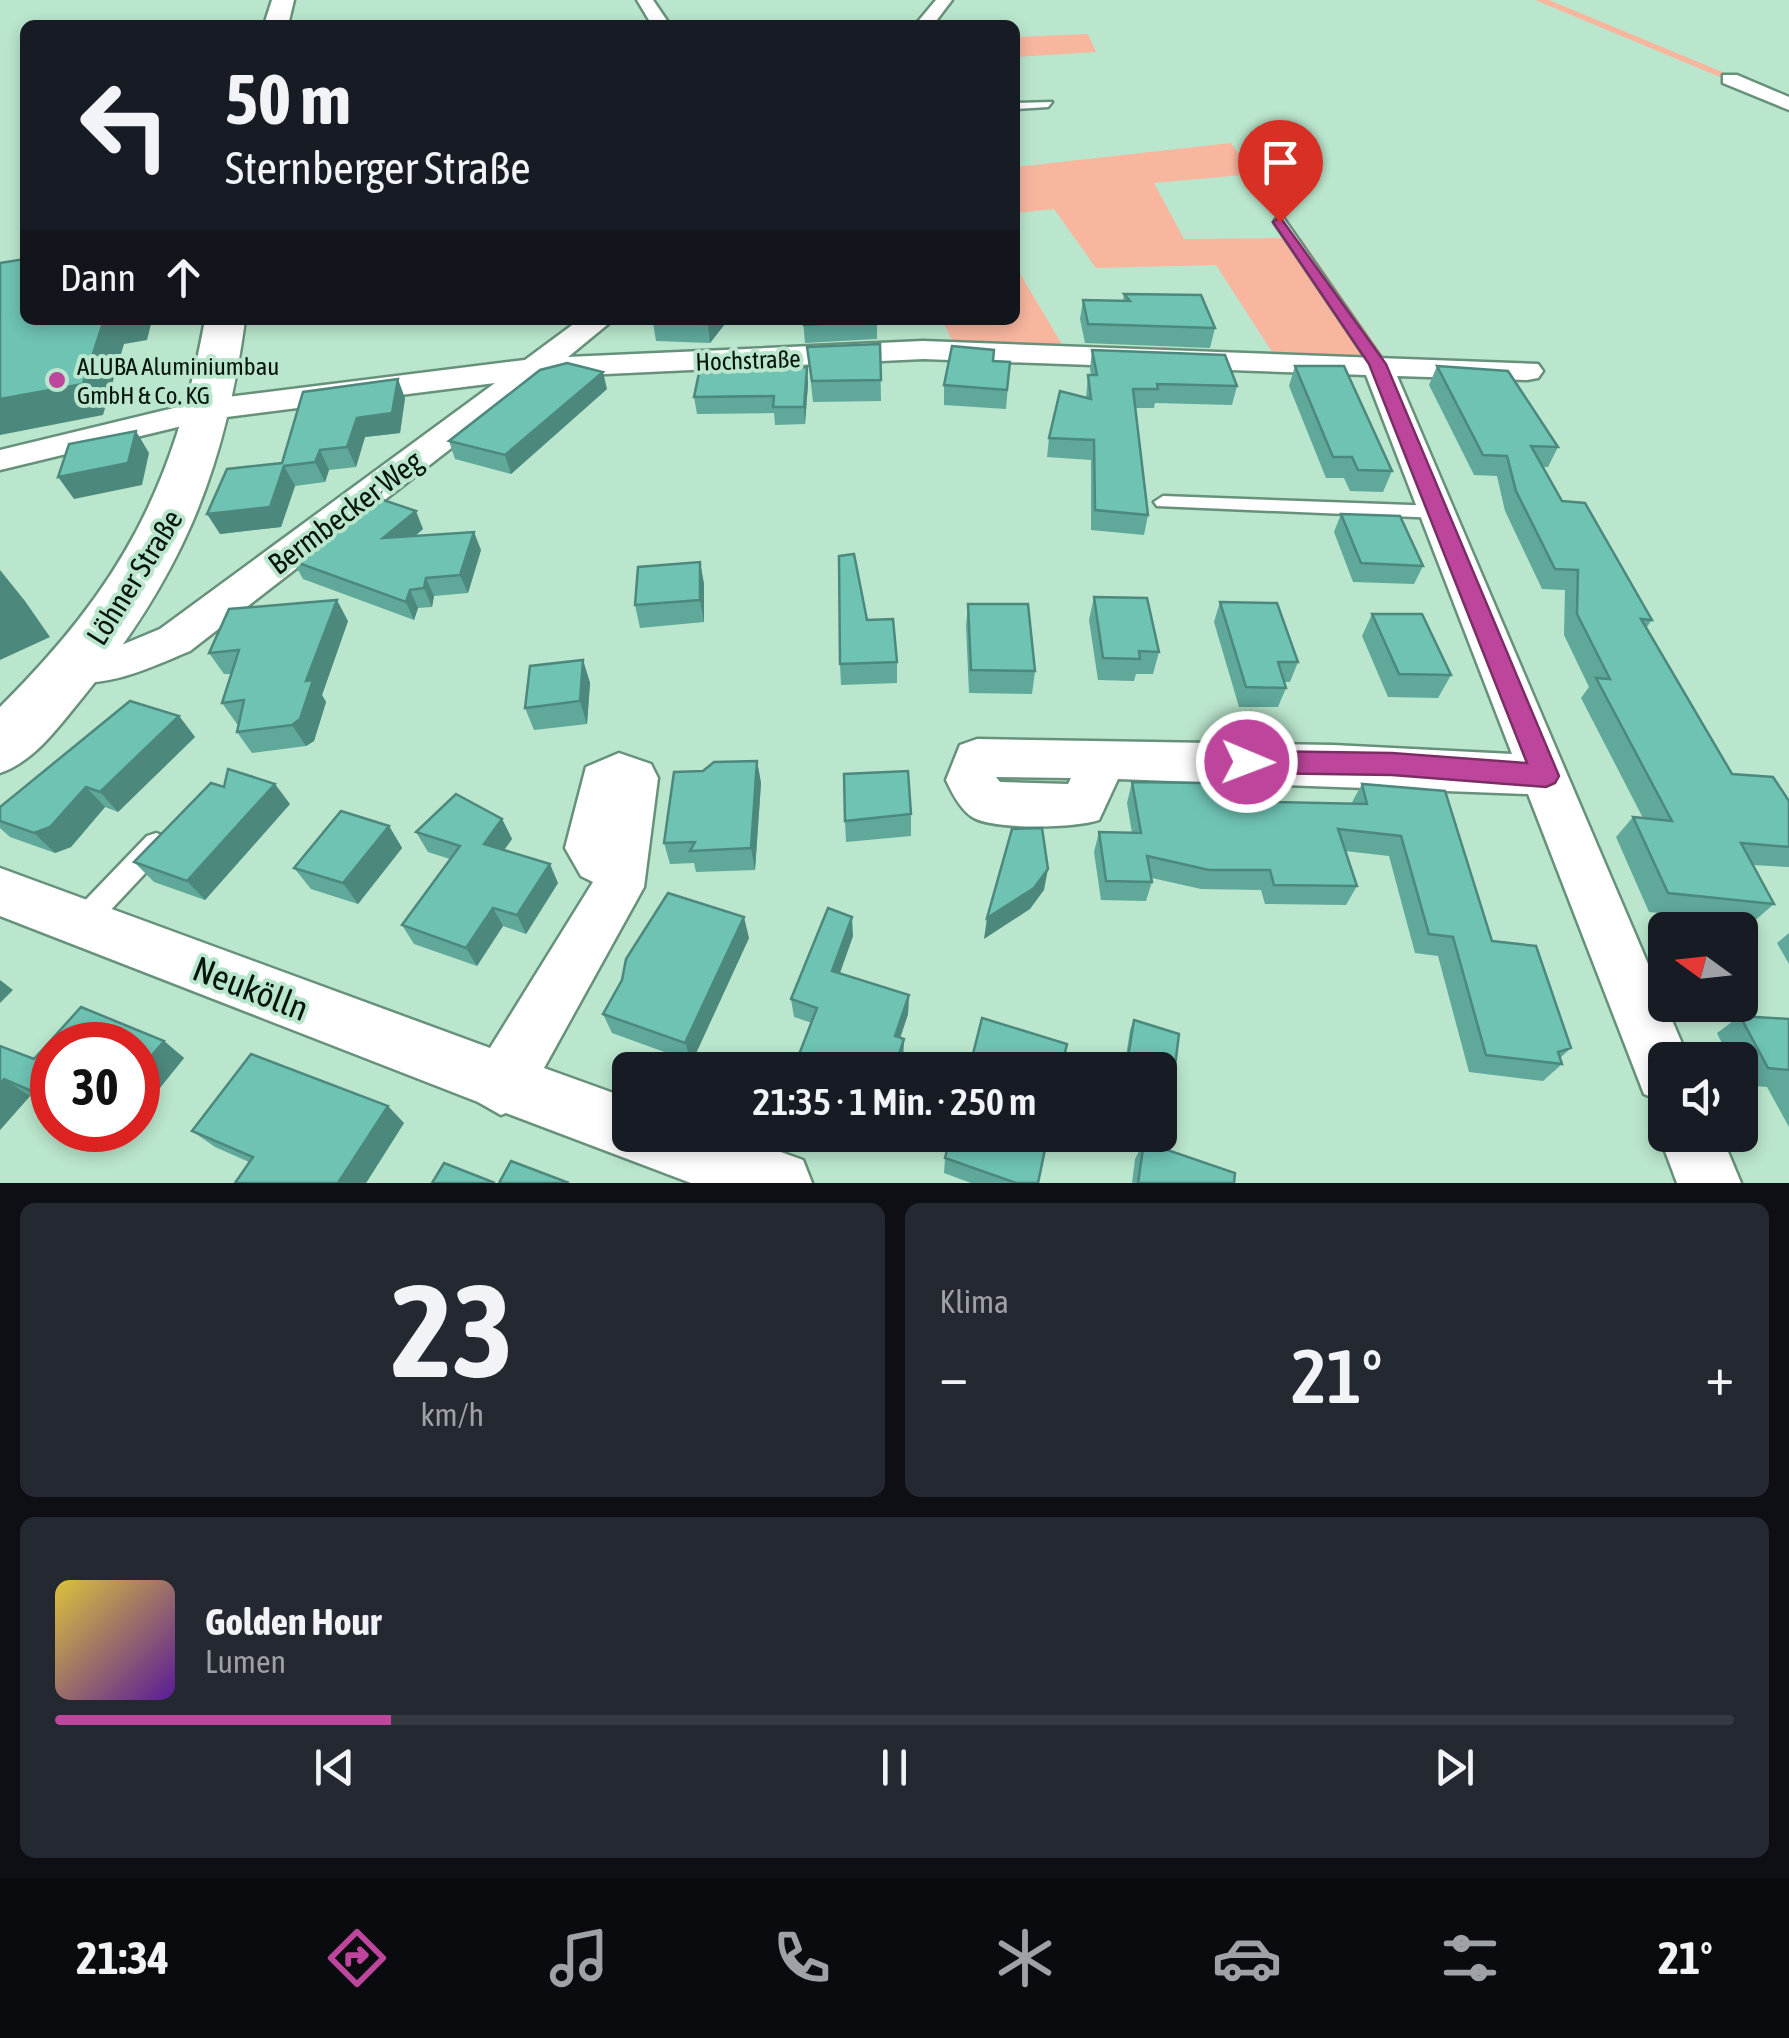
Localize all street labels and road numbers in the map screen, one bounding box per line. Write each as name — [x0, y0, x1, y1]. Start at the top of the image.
street label: Hochstraße — [695, 344, 801, 376]
street label: Bermbecker Weg — [261, 443, 429, 581]
street label: Löhner Straße — [79, 503, 189, 651]
street label: Neukölln — [188, 948, 314, 1028]

